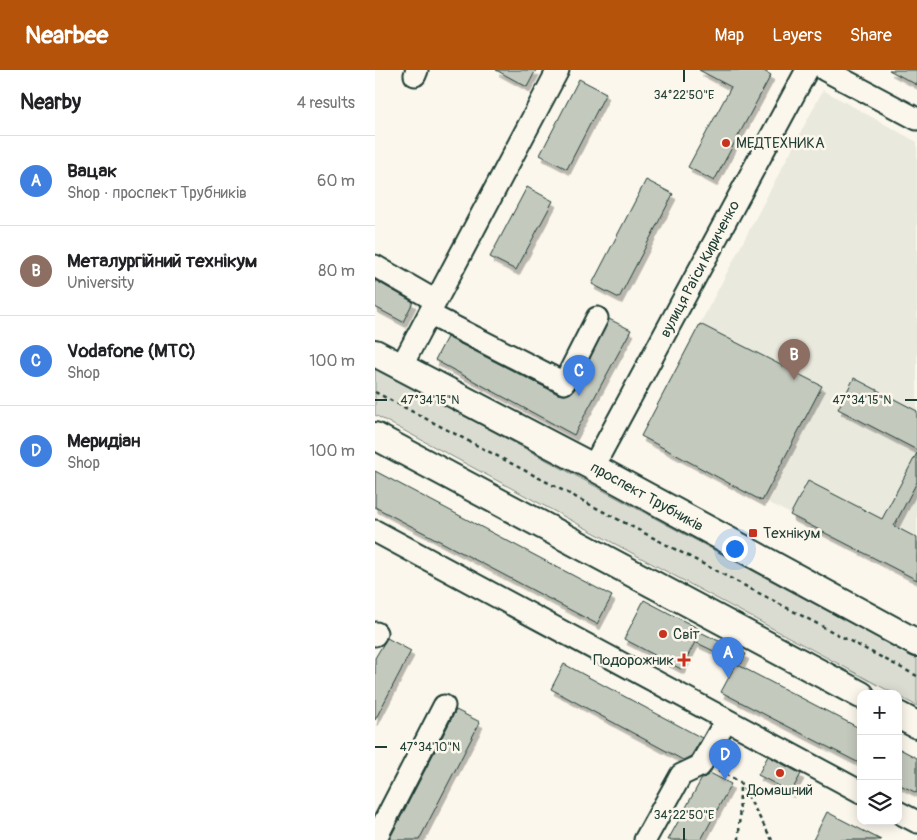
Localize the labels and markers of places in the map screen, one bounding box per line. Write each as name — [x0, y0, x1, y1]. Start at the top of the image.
place label: МЕДТЕХНИКА — [736, 134, 825, 153]
marker: МЕДТЕХНИКА — [720, 137, 732, 149]
pin: B — [778, 339, 810, 380]
pin: C — [563, 355, 595, 396]
place label: Технікум — [763, 524, 821, 543]
marker: Технікум — [747, 527, 759, 539]
place label: Світ — [673, 625, 700, 644]
marker: Світ — [657, 628, 669, 640]
pin: A — [712, 637, 744, 678]
place label: Подорожник — [593, 651, 674, 670]
marker: Подорожник — [678, 654, 690, 666]
pin: D — [709, 739, 741, 780]
marker: Домашний — [774, 767, 786, 779]
place label: Домашний — [746, 781, 813, 800]

